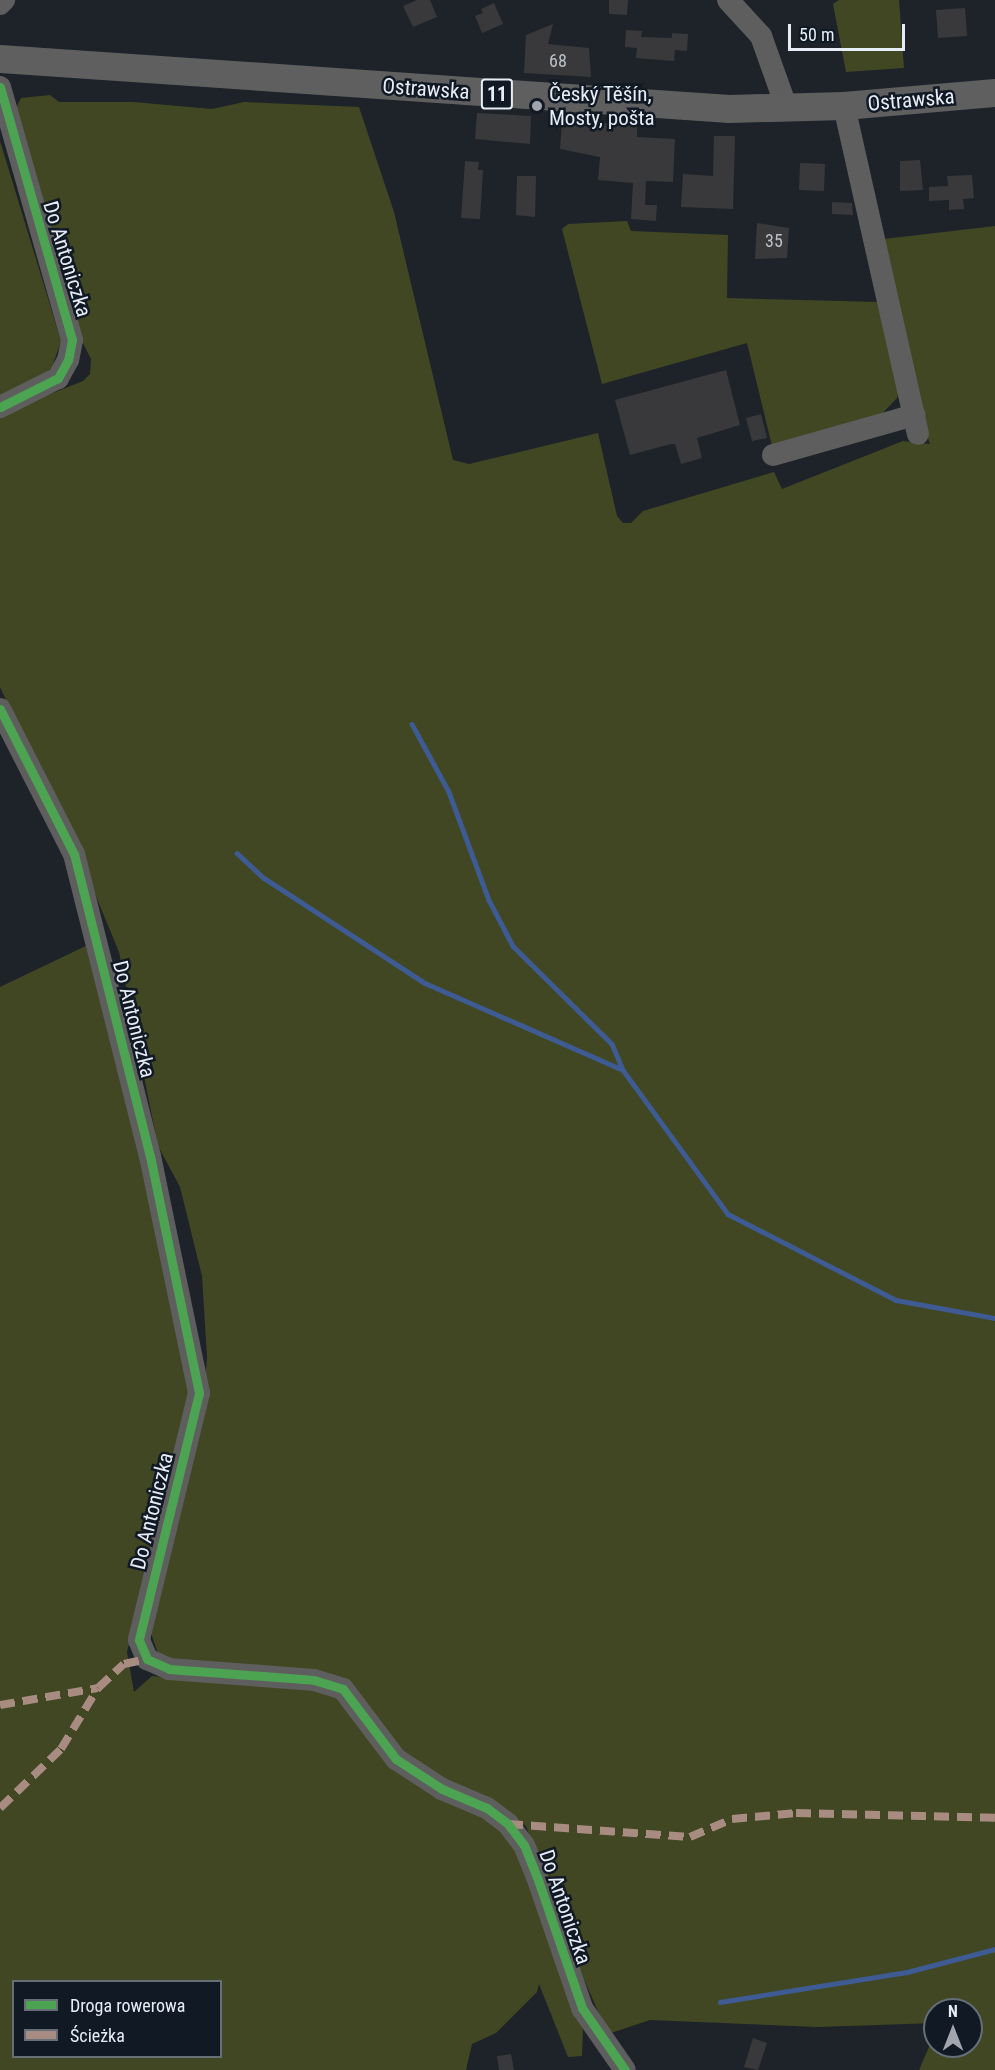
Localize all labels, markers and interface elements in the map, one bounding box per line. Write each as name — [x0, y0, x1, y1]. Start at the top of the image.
scale bar — [791, 12, 908, 50]
text: 50 m — [799, 24, 834, 45]
house number: 68 — [549, 50, 567, 72]
street label: Ostrawska — [382, 73, 470, 105]
road number: 11 — [480, 77, 514, 111]
place label: Český Těšín, Mosty, pošta — [549, 81, 655, 131]
street label: Ostrawska — [866, 84, 956, 116]
marker: Český Těšín, Mosty, pošta — [530, 99, 544, 113]
street label: Do Antoniczka — [37, 198, 97, 320]
house number: 35 — [765, 230, 783, 252]
street label: Do Antoniczka — [107, 958, 161, 1080]
street label: Do Antoniczka — [125, 1450, 179, 1572]
street label: Do Antoniczka — [534, 1846, 596, 1968]
legend — [12, 1980, 222, 2058]
text: Droga rowerowa — [70, 1995, 185, 2016]
north arrow — [923, 1998, 983, 2058]
text: N — [948, 2002, 958, 2021]
text: Ścieżka — [70, 2025, 125, 2046]

